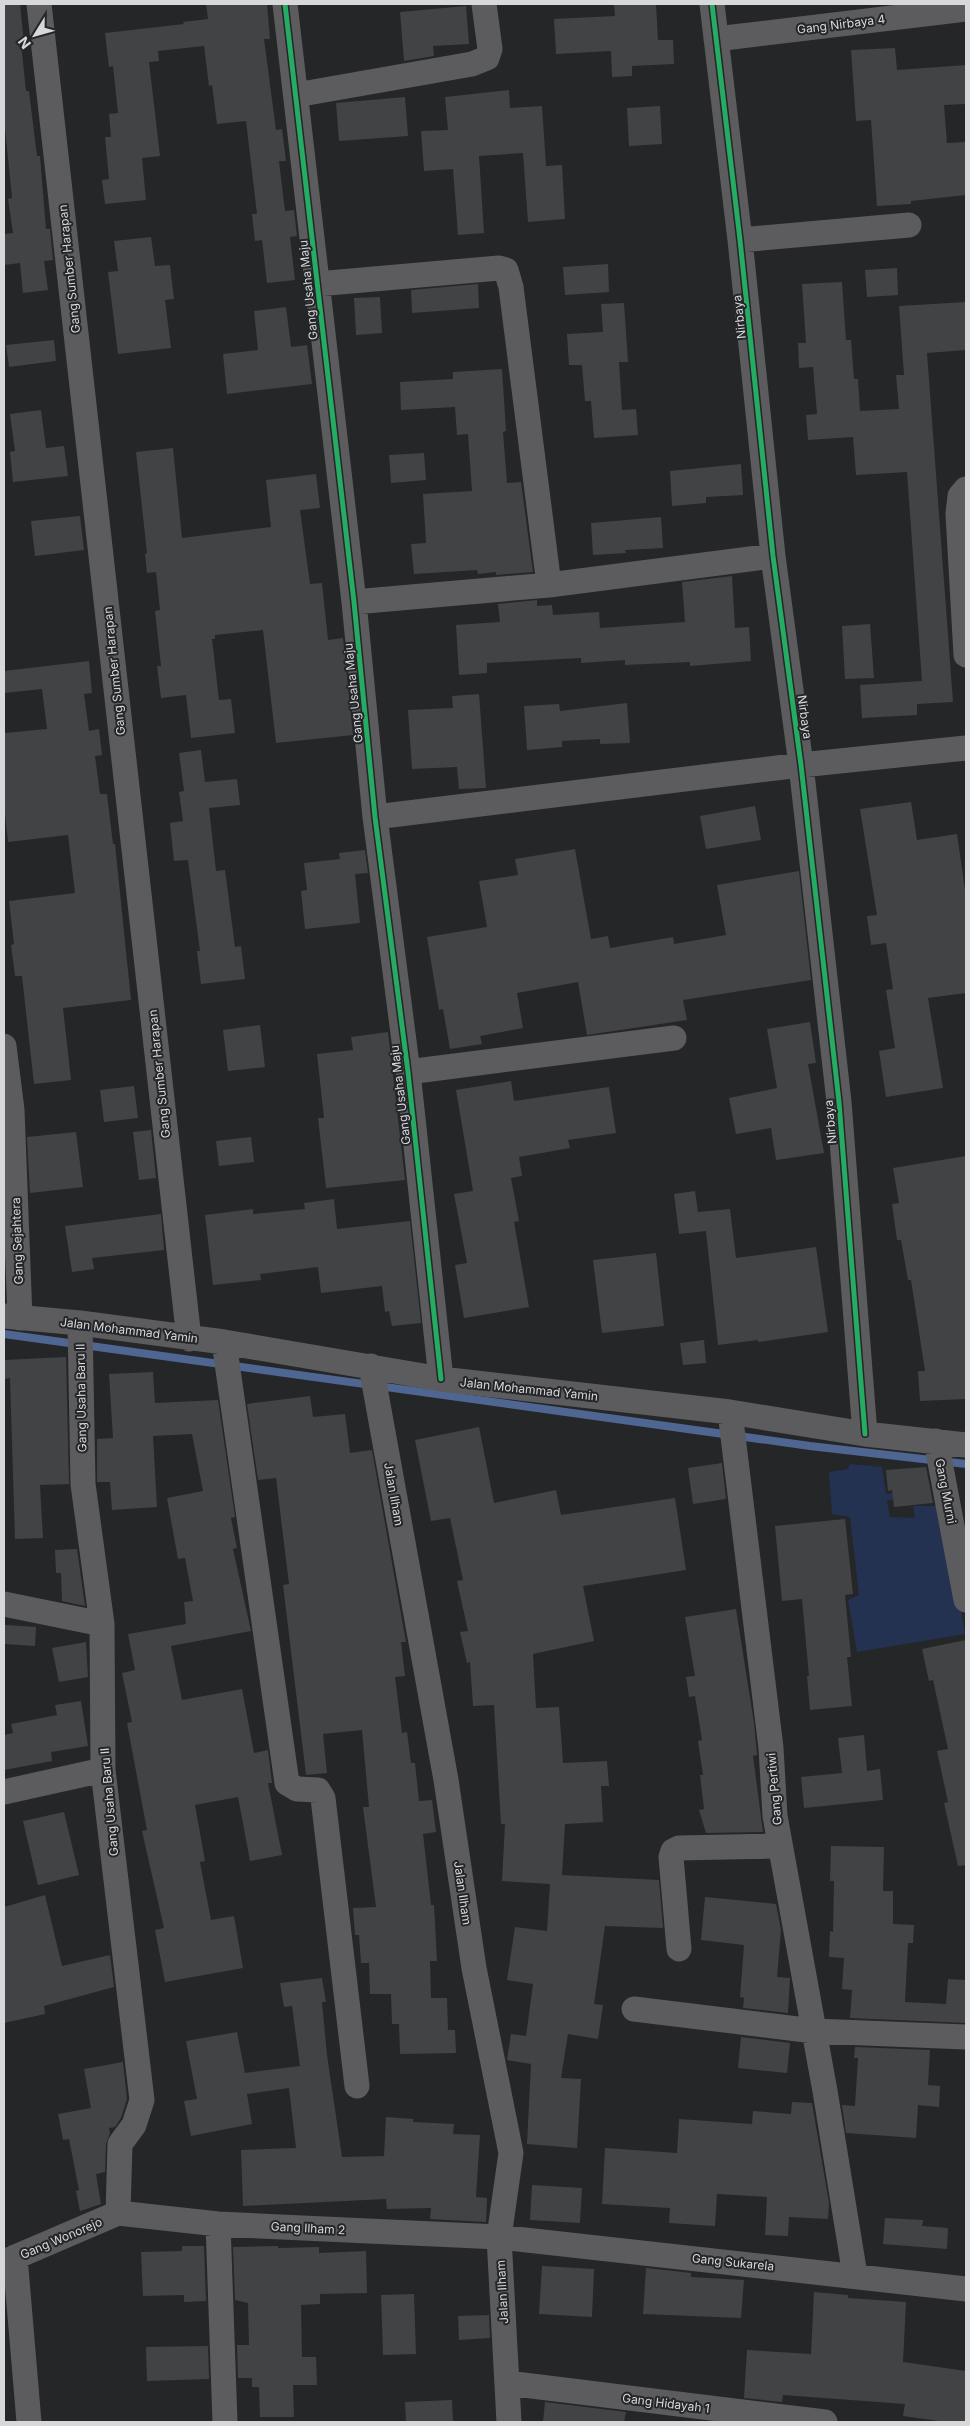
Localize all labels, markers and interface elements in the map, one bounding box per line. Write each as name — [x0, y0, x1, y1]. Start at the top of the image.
north arrow — [10, 10, 60, 60]
street label: Gang Nirbaya 4 — [796, 11, 886, 37]
text: N — [14, 34, 34, 53]
street label: Gang Sumber Harapan — [55, 204, 83, 334]
street label: Gang Usaha Maju — [295, 239, 321, 341]
street label: Nirbaya — [729, 294, 749, 340]
street label: Gang Sumber Harapan — [100, 606, 128, 736]
street label: Gang Usaha Maju — [340, 642, 366, 744]
street label: Nirbaya — [795, 694, 815, 740]
street label: Gang Sumber Harapan — [145, 1009, 173, 1139]
street label: Gang Usaha Maju — [386, 1044, 414, 1146]
street label: Nirbaya — [821, 1099, 839, 1145]
street label: Gang Sejahtera — [8, 1197, 26, 1285]
street label: Jalan Mohammad Yamin — [59, 1314, 199, 1346]
street label: Gang Usaha Baru II — [73, 1344, 89, 1452]
street label: Jalan Mohammad Yamin — [459, 1374, 599, 1404]
street label: Gang Murni — [932, 1457, 960, 1525]
street label: Jalan Ilham — [381, 1461, 407, 1527]
street label: Gang Usaha Baru II — [97, 1747, 121, 1857]
street label: Gang Pertiwi — [763, 1752, 785, 1826]
street label: Jalan Ilham — [451, 1860, 475, 1926]
street label: Gang Wonorejo — [18, 2214, 104, 2262]
street label: Gang Ilham 2 — [270, 2219, 346, 2237]
street label: Gang Sukarela — [691, 2250, 775, 2274]
street label: Jalan Ilham — [493, 2260, 511, 2324]
street label: Gang Hidayah 1 — [621, 2390, 711, 2416]

